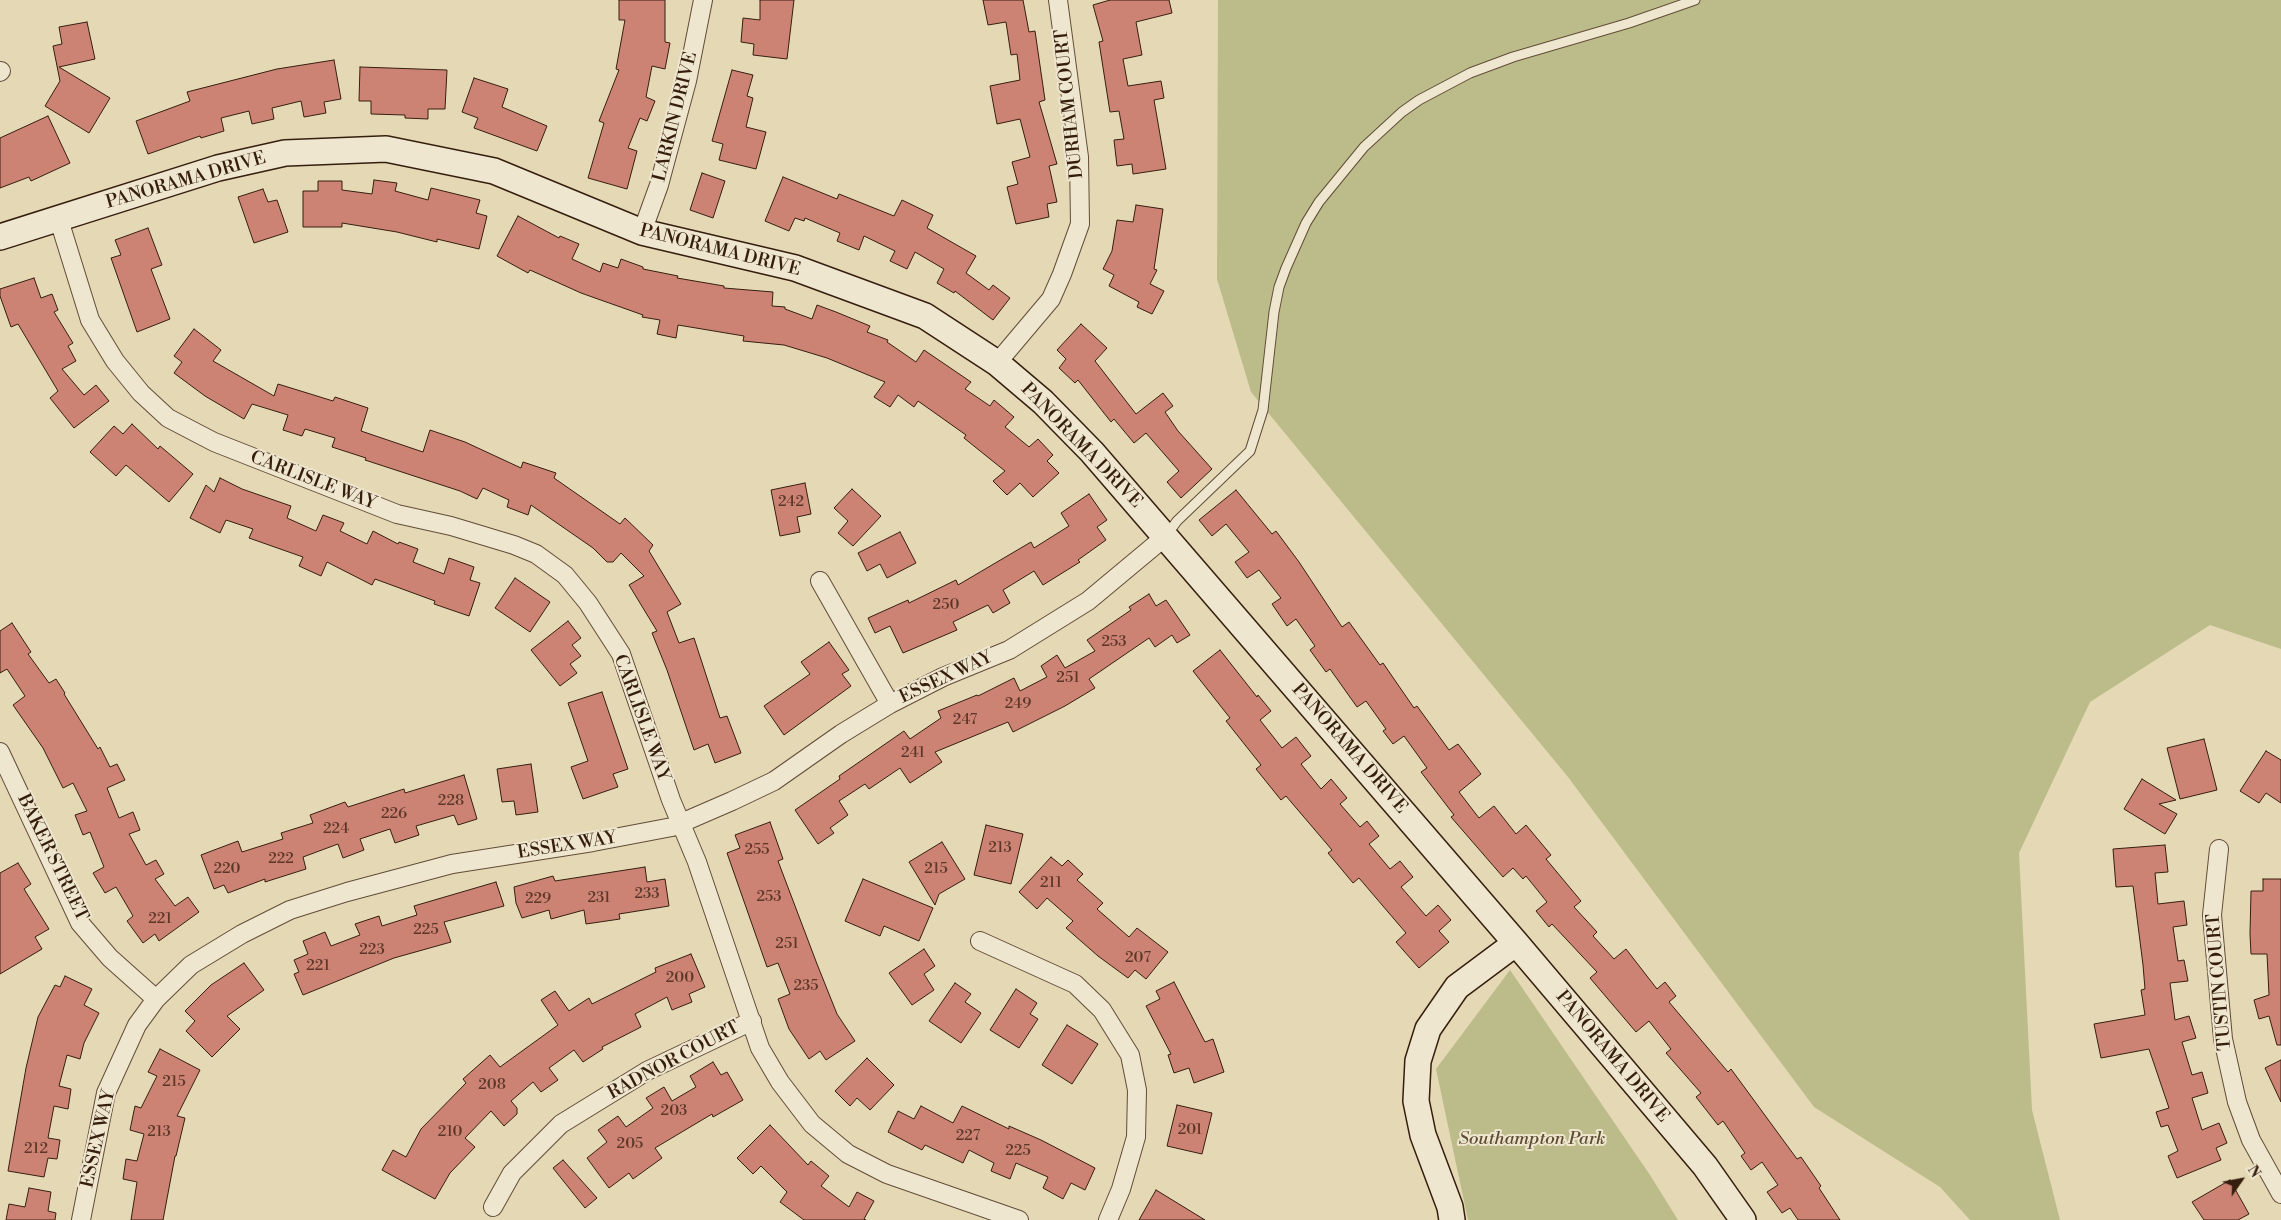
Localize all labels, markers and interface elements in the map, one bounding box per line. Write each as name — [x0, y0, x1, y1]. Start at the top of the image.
street label: DURHAM COURT — [1051, 28, 1089, 180]
street label: LARKIN DRIVE — [649, 50, 703, 184]
street label: PANORAMA DRIVE — [104, 148, 268, 214]
street label: PANORAMA DRIVE — [637, 221, 803, 281]
street label: PANORAMA DRIVE — [1016, 379, 1146, 513]
street label: CARLISLE WAY — [247, 447, 379, 515]
house number: 242 — [778, 493, 804, 511]
house number: 250 — [933, 596, 959, 614]
house number: 253 — [1101, 633, 1127, 651]
street label: ESSEX WAY — [896, 647, 996, 709]
street label: CARLISLE WAY — [608, 652, 674, 784]
house number: 251 — [1056, 669, 1080, 687]
street label: PANORAMA DRIVE — [1287, 680, 1411, 818]
house number: 249 — [1005, 695, 1031, 713]
house number: 247 — [953, 711, 977, 729]
house number: 241 — [901, 744, 925, 762]
street label: BAKER STREET — [12, 791, 92, 925]
house number: 228 — [438, 792, 464, 810]
house number: 226 — [381, 805, 407, 823]
house number: 224 — [323, 820, 349, 838]
street label: ESSEX WAY — [516, 828, 618, 864]
house number: 213 — [988, 839, 1012, 857]
house number: 255 — [744, 841, 770, 859]
house number: 222 — [268, 850, 294, 868]
house number: 220 — [213, 860, 241, 878]
house number: 215 — [924, 860, 948, 878]
house number: 211 — [1040, 874, 1062, 892]
house number: 233 — [634, 885, 660, 903]
house number: 253 — [756, 888, 782, 906]
house number: 231 — [588, 889, 610, 907]
house number: 229 — [525, 890, 551, 908]
house number: 221 — [148, 910, 172, 928]
street label: TUSTIN COURT — [2203, 913, 2237, 1051]
house number: 225 — [413, 921, 439, 939]
house number: 251 — [775, 935, 799, 953]
house number: 223 — [359, 941, 385, 959]
house number: 207 — [1125, 949, 1151, 967]
house number: 221 — [306, 957, 330, 975]
house number: 200 — [666, 969, 694, 987]
house number: 235 — [793, 977, 819, 995]
street label: PANORAMA DRIVE — [1551, 987, 1673, 1127]
street label: RADNOR COURT — [604, 1017, 744, 1105]
house number: 215 — [162, 1073, 186, 1091]
house number: 208 — [478, 1076, 506, 1094]
street label: ESSEX WAY — [77, 1088, 121, 1190]
house number: 203 — [661, 1102, 687, 1120]
house number: 201 — [1178, 1121, 1202, 1139]
house number: 213 — [147, 1123, 171, 1141]
house number: 210 — [438, 1123, 462, 1141]
house number: 227 — [956, 1127, 980, 1145]
park label: Southampton Park — [1459, 1129, 1605, 1151]
house number: 205 — [617, 1135, 643, 1153]
house number: 212 — [24, 1140, 48, 1158]
house number: 225 — [1005, 1142, 1031, 1160]
north arrow — [2216, 1155, 2266, 1205]
text: N — [2243, 1162, 2264, 1181]

